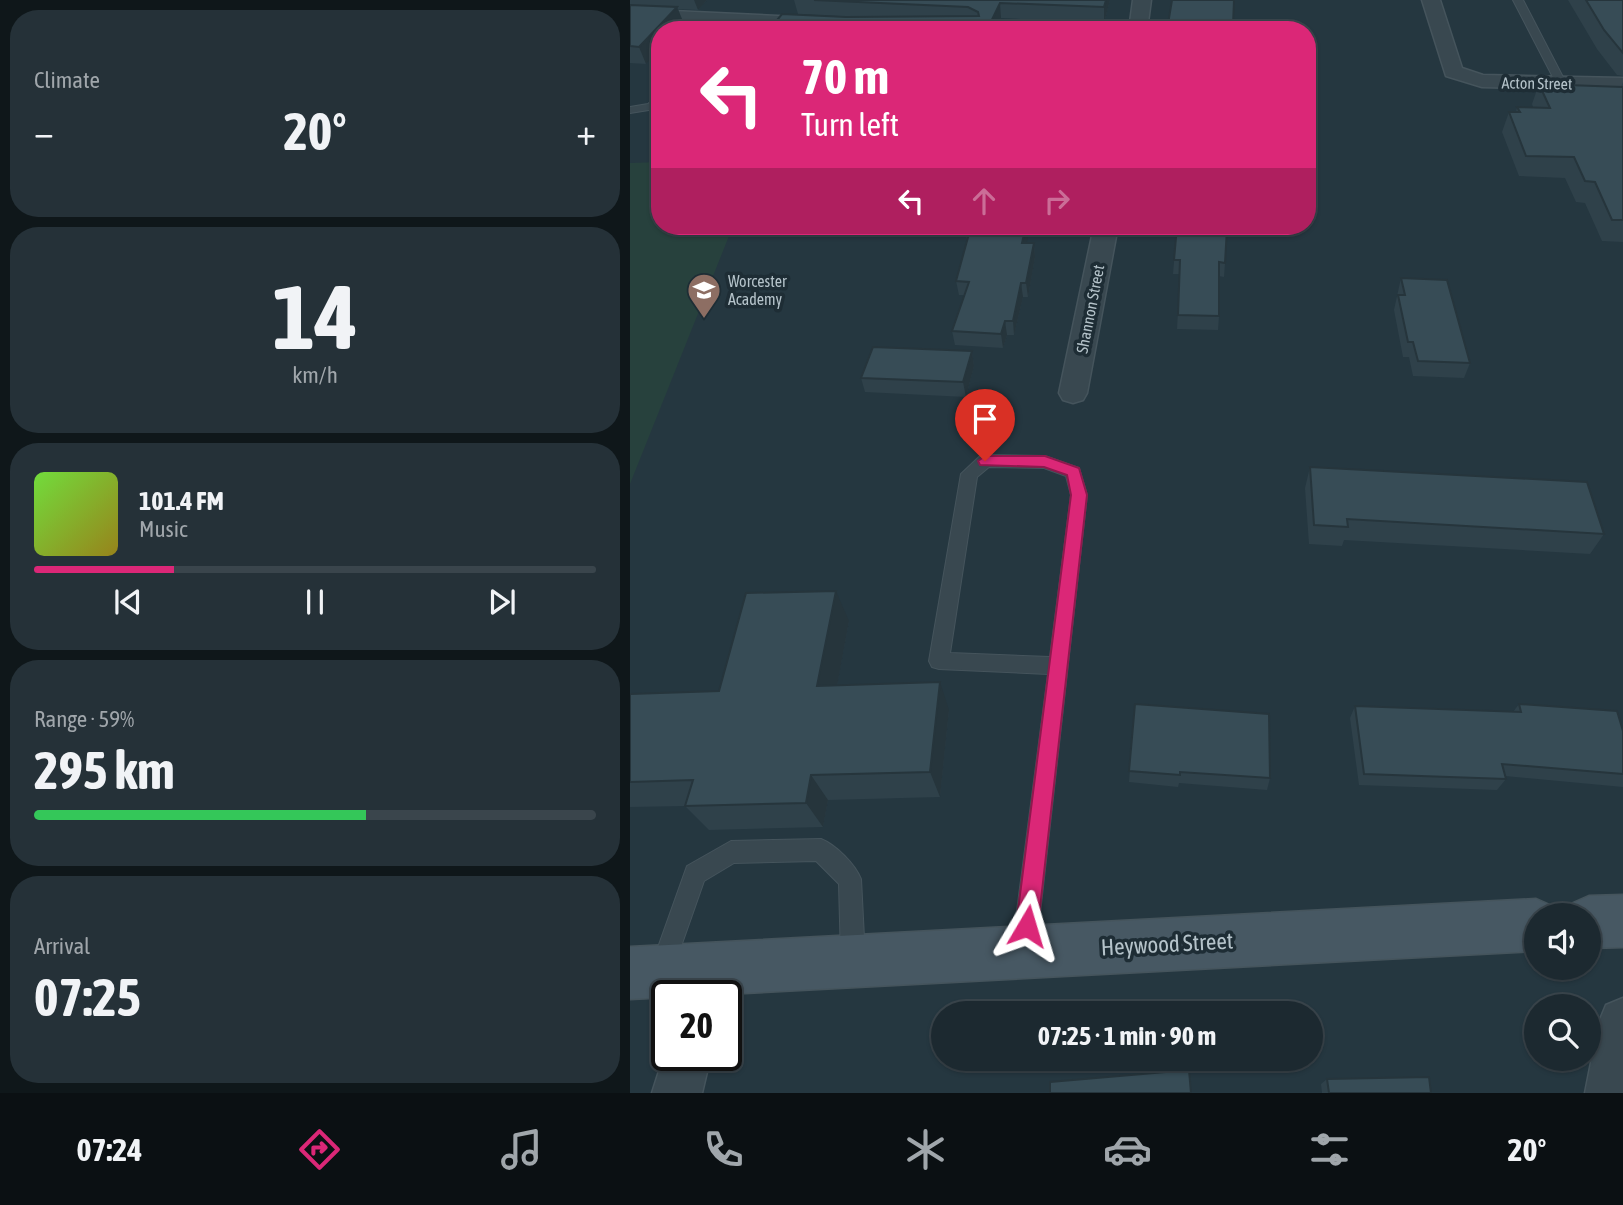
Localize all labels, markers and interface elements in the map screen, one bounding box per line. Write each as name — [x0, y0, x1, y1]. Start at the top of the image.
text: 70 m — [801, 48, 889, 104]
icon: left — [686, 49, 777, 140]
text: Climate — [34, 67, 100, 93]
street label: Acton Street — [1501, 73, 1573, 93]
text: 20° — [283, 101, 347, 161]
text: Turn left — [801, 106, 899, 143]
text: − — [34, 110, 54, 153]
text: + — [576, 110, 596, 153]
icon: left — [892, 182, 930, 220]
icon: ahead — [965, 182, 1003, 220]
icon: right — [1038, 182, 1076, 220]
street label: Shannon Street — [1073, 263, 1107, 355]
text: 14 — [272, 264, 358, 368]
school or university icon: Worcester Academy — [685, 271, 723, 320]
place label: Worcester Academy — [728, 272, 787, 309]
text: km/h — [292, 362, 338, 388]
pin — [955, 389, 1015, 461]
icon: arrive — [966, 400, 1004, 438]
text: 101.4 FM — [139, 486, 224, 516]
text: Music — [139, 516, 187, 542]
icon: previous — [109, 583, 147, 621]
icon: pause — [296, 583, 334, 621]
icon: next — [483, 583, 521, 621]
text: Range · 59% — [34, 706, 134, 732]
text: 295 km — [34, 740, 175, 800]
position arrow — [990, 889, 1064, 963]
map controls — [1524, 903, 1601, 1071]
button: sound — [1524, 903, 1601, 980]
street label: Heywood Street — [1100, 928, 1234, 960]
text: Arrival — [34, 933, 90, 959]
text: 07:25 — [34, 967, 141, 1027]
speed limit sign: 20 — [651, 980, 742, 1071]
button: search — [1524, 994, 1601, 1071]
text: 07:25 · 1 min · 90 m — [1038, 1021, 1216, 1051]
icon: directions — [295, 1125, 344, 1174]
icon: music — [497, 1125, 546, 1174]
icon: phone — [699, 1125, 748, 1174]
icon: climate — [901, 1125, 950, 1174]
icon: car — [1103, 1125, 1152, 1174]
icon: filters — [1305, 1125, 1354, 1174]
text: 07:24 — [77, 1131, 142, 1168]
text: 20° — [1507, 1131, 1546, 1168]

